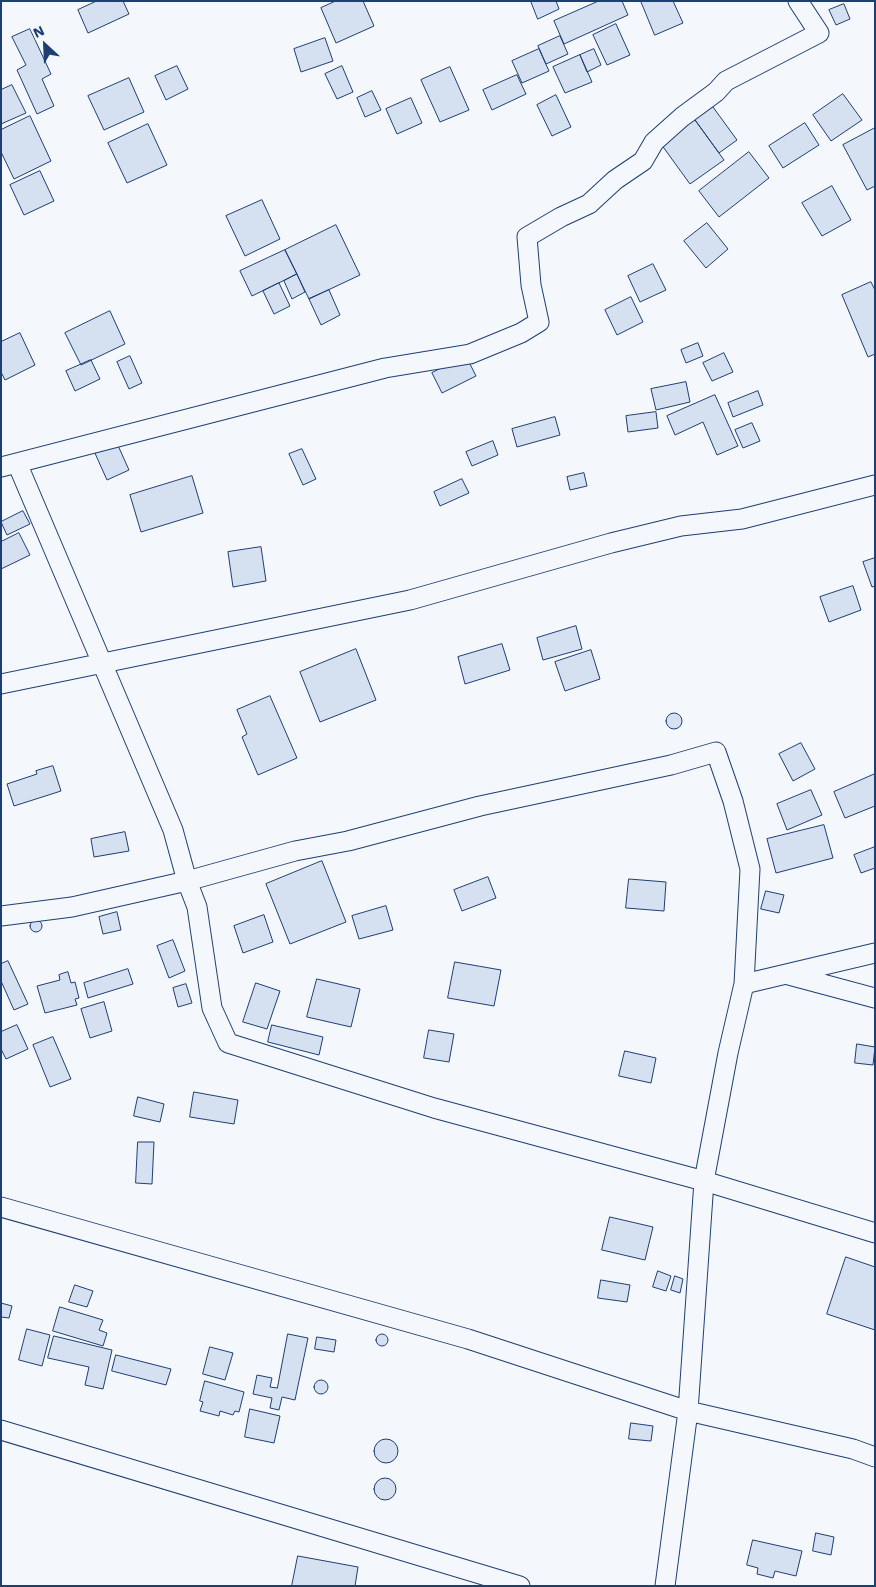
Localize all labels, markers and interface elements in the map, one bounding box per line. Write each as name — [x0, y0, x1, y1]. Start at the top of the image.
north arrow — [20, 20, 70, 70]
text: N — [31, 22, 47, 41]

